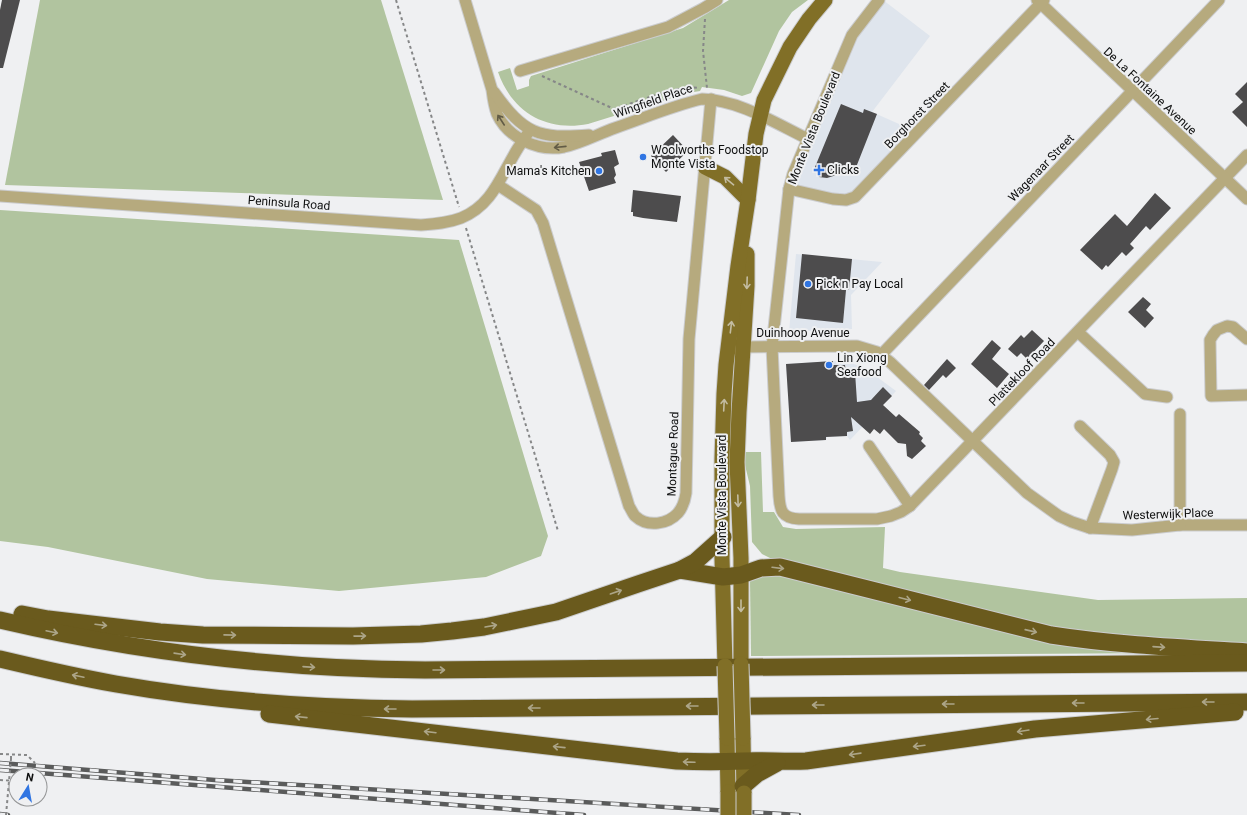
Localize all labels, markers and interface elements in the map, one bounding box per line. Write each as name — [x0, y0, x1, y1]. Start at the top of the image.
street label: De La Fontaine Avenue — [1101, 44, 1199, 138]
street label: Monte Vista Boulevard — [785, 70, 843, 186]
street label: Borghorst Street — [882, 79, 952, 151]
street label: Wingfield Place — [612, 81, 694, 121]
one-way arrow — [497, 115, 505, 126]
street label: Wagenaar Street — [1005, 131, 1077, 205]
one-way arrow — [554, 143, 567, 151]
place label: Woolworths Foodstop Monte Vista — [651, 143, 769, 171]
marker: Woolworths Foodstop Monte Vista — [638, 152, 648, 162]
place label: Clicks — [827, 163, 859, 177]
place label: Mama's Kitchen — [506, 164, 591, 178]
marker: Clicks — [814, 165, 824, 175]
marker: Mama's Kitchen — [594, 166, 604, 176]
one-way arrow — [724, 176, 734, 185]
street label: Peninsula Road — [247, 193, 331, 213]
one-way arrow — [743, 276, 751, 289]
place label: Pick n Pay Local — [816, 277, 903, 291]
marker: Pick n Pay Local — [803, 279, 813, 289]
one-way arrow — [727, 321, 734, 334]
street label: Duinhoop Avenue — [756, 326, 850, 340]
street label: Plattekloof Road — [986, 335, 1058, 409]
place label: Lin Xiong Seafood — [837, 351, 887, 379]
marker: Lin Xiong Seafood — [824, 360, 834, 370]
one-way arrow — [720, 399, 727, 412]
street label: Montague Road — [665, 411, 681, 497]
street label: Monte Vista Boulevard — [715, 435, 729, 555]
one-way arrow — [734, 494, 742, 507]
street label: Westerwijk Place — [1122, 505, 1214, 523]
one-way arrow — [772, 564, 785, 572]
one-way arrow — [609, 588, 622, 595]
one-way arrow — [898, 596, 911, 603]
one-way arrow — [737, 599, 745, 612]
one-way arrow — [94, 621, 107, 629]
one-way arrow — [484, 622, 497, 630]
one-way arrow — [1024, 627, 1037, 635]
one-way arrow — [45, 628, 58, 636]
one-way arrow — [223, 631, 236, 639]
one-way arrow — [353, 632, 366, 639]
one-way arrow — [1152, 643, 1165, 650]
one-way arrow — [173, 650, 186, 658]
one-way arrow — [302, 663, 315, 670]
one-way arrow — [432, 666, 445, 674]
one-way arrow — [72, 672, 85, 680]
one-way arrow — [1202, 698, 1215, 706]
one-way arrow — [1072, 699, 1085, 707]
one-way arrow — [942, 700, 955, 708]
one-way arrow — [812, 701, 825, 709]
one-way arrow — [686, 702, 699, 710]
one-way arrow — [528, 704, 541, 712]
one-way arrow — [384, 705, 397, 713]
one-way arrow — [295, 714, 308, 721]
one-way arrow — [1146, 716, 1159, 723]
one-way arrow — [1017, 727, 1030, 735]
one-way arrow — [424, 728, 437, 736]
one-way arrow — [913, 742, 926, 750]
one-way arrow — [553, 743, 566, 751]
one-way arrow — [849, 750, 862, 758]
one-way arrow — [683, 758, 696, 766]
north arrow — [8, 767, 48, 807]
text: N — [25, 771, 35, 785]

